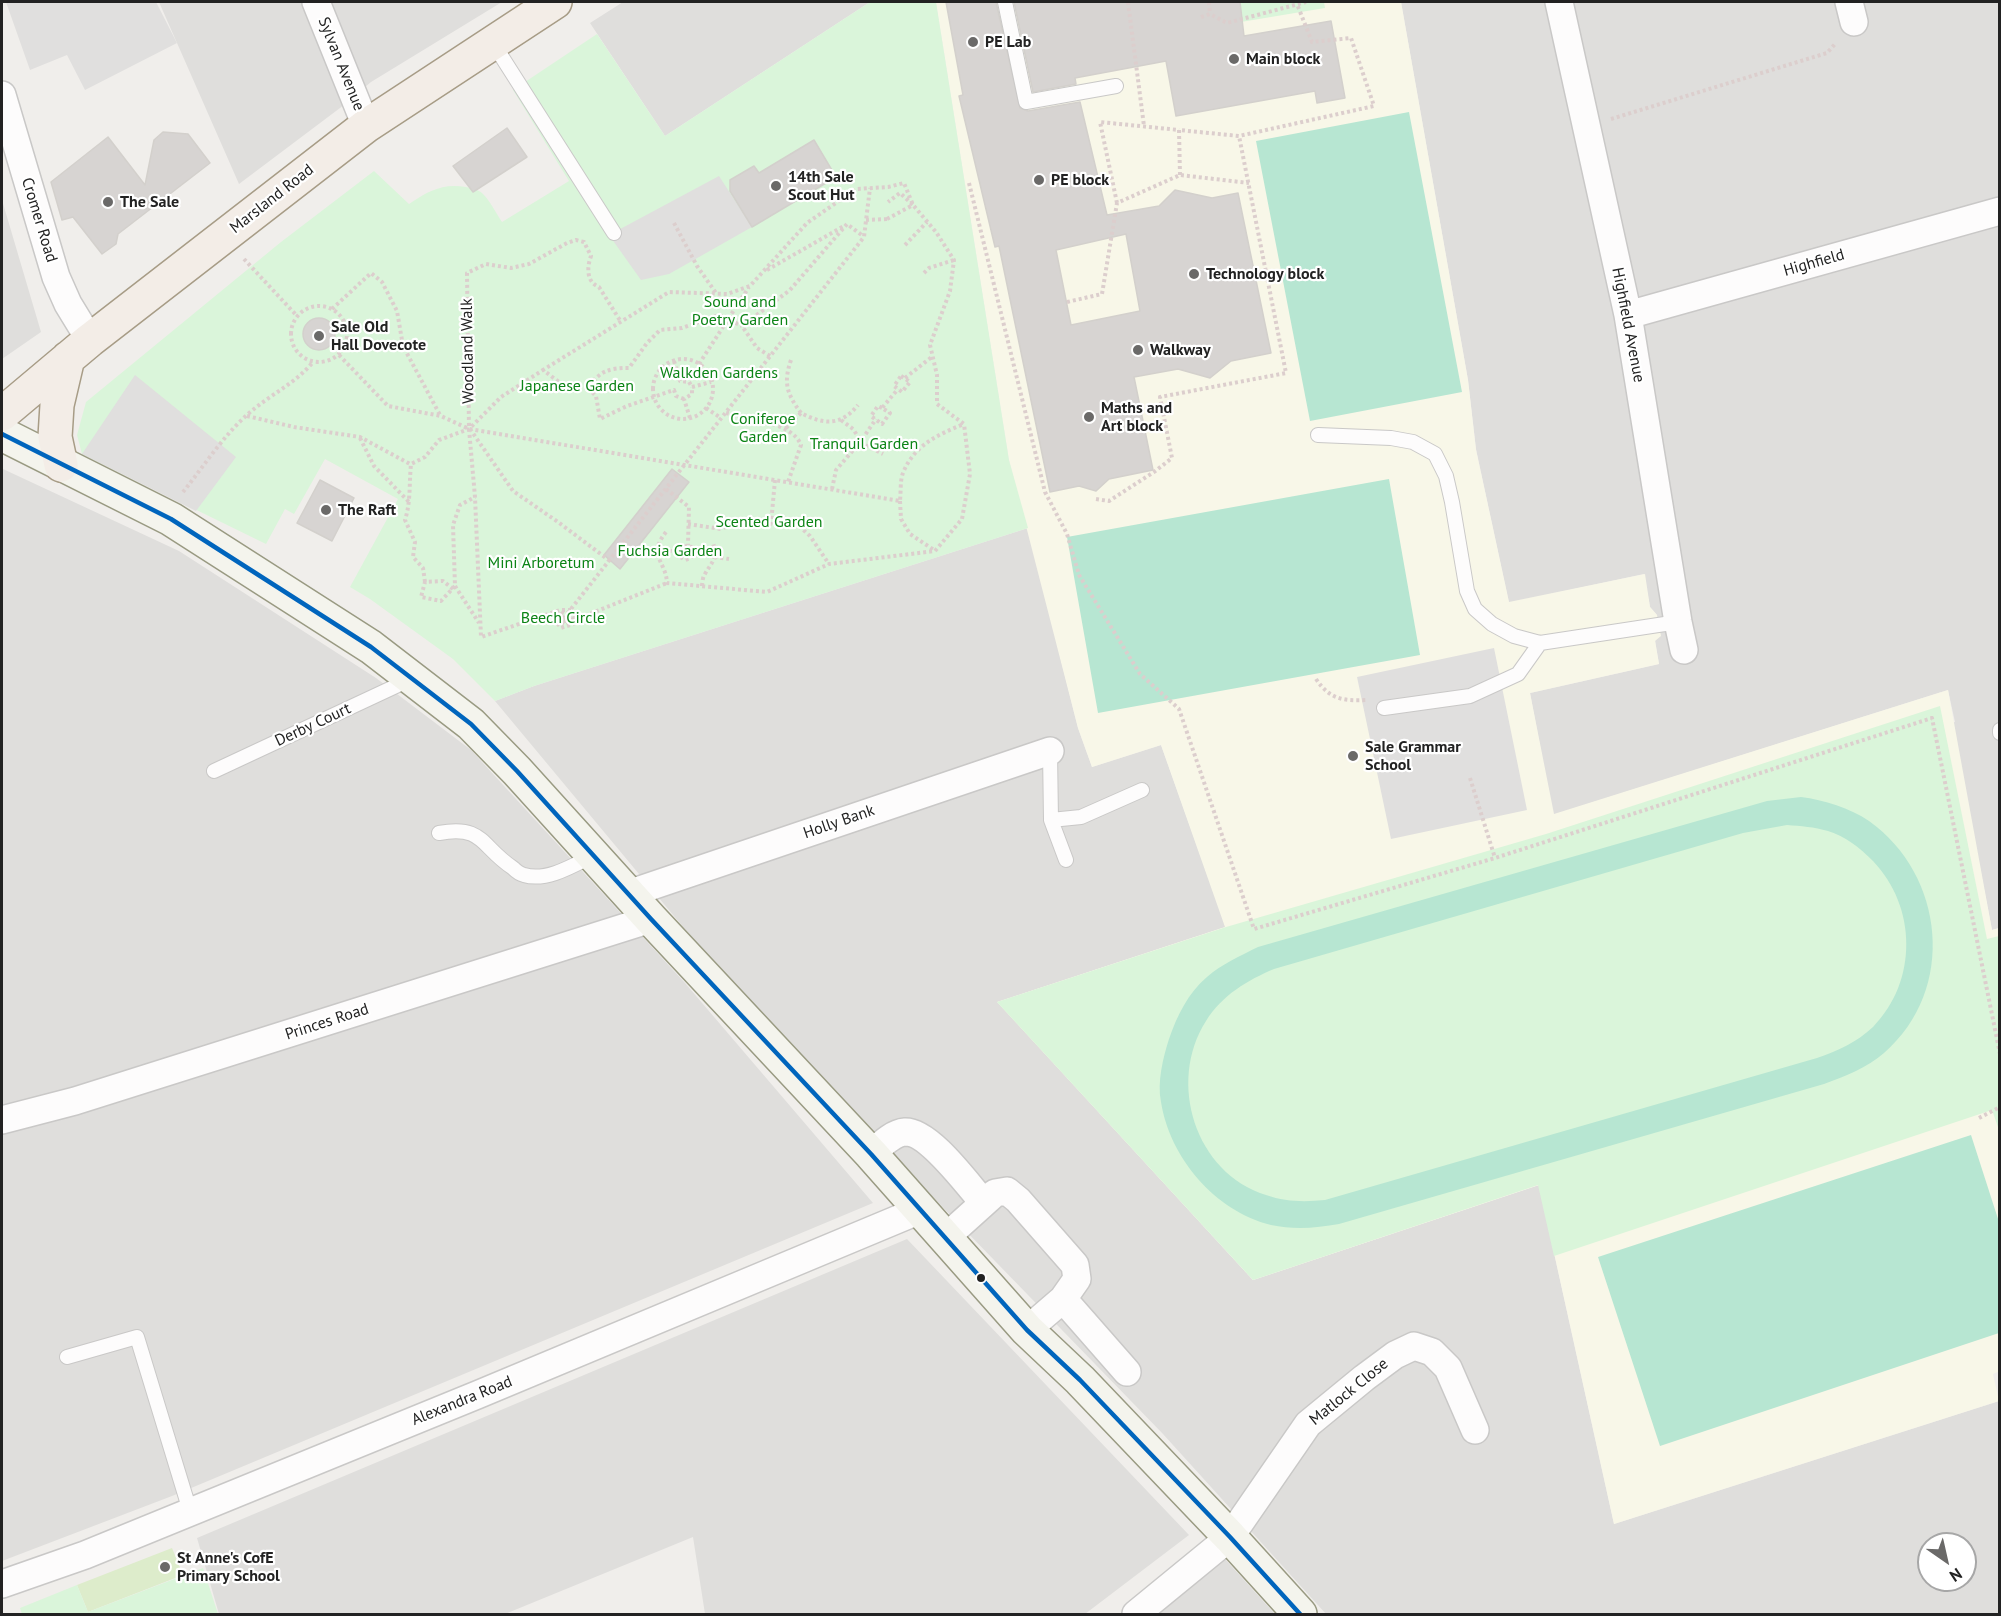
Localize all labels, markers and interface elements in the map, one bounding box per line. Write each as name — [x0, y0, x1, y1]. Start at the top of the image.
street label: Sylvan Avenue — [314, 14, 368, 114]
place label: PE Lab — [985, 32, 1031, 52]
marker: PE Lab — [966, 35, 980, 49]
place label: Main block — [1246, 49, 1320, 69]
marker: Main block — [1227, 52, 1241, 66]
street label: Marsland Road — [226, 160, 318, 238]
place label: 14th Sale Scout Hut — [788, 167, 855, 205]
place label: PE block — [1051, 170, 1109, 190]
marker: PE block — [1032, 173, 1046, 187]
street label: Cromer Road — [17, 175, 61, 265]
marker: 14th Sale Scout Hut — [769, 179, 783, 193]
place label: The Sale — [120, 192, 179, 212]
marker: The Sale — [101, 195, 115, 209]
street label: Highfield — [1781, 245, 1847, 281]
place label: Technology block — [1206, 264, 1324, 284]
street label: Highfield Avenue — [1607, 266, 1649, 384]
marker: Technology block — [1187, 267, 1201, 281]
park label: Sound and Poetry Garden — [692, 292, 788, 330]
street label: Woodland Walk — [457, 298, 479, 404]
place label: Sale Old Hall Dovecote — [331, 317, 426, 355]
marker: Sale Old Hall Dovecote — [312, 329, 326, 343]
place label: Walkway — [1150, 340, 1211, 360]
marker: Walkway — [1131, 343, 1145, 357]
park label: Walkden Gardens — [660, 363, 778, 383]
park label: Japanese Garden — [520, 376, 634, 396]
place label: Maths and Art block — [1101, 398, 1172, 436]
park label: Coniferoe Garden — [730, 409, 796, 447]
marker: Maths and Art block — [1082, 410, 1096, 424]
park label: Tranquil Garden — [810, 434, 918, 454]
place label: The Raft — [338, 500, 396, 520]
marker: The Raft — [319, 503, 333, 517]
park label: Scented Garden — [715, 512, 823, 532]
park label: Fuchsia Garden — [618, 541, 722, 561]
park label: Mini Arboretum — [488, 553, 594, 573]
park label: Beech Circle — [521, 608, 605, 628]
street label: Derby Court — [272, 699, 354, 751]
place label: Sale Grammar School — [1365, 737, 1461, 775]
marker: Sale Grammar School — [1346, 749, 1360, 763]
street label: Holly Bank — [801, 801, 877, 843]
street label: Princes Road — [283, 999, 371, 1045]
unlabelled marker — [975, 1272, 987, 1284]
street label: Matlock Close — [1306, 1354, 1392, 1430]
street label: Alexandra Road — [409, 1372, 515, 1430]
north arrow — [1917, 1532, 1977, 1592]
place label: St Anne's CofE Primary School — [177, 1548, 280, 1586]
marker: St Anne's CofE Primary School — [158, 1560, 172, 1574]
text: N — [1946, 1564, 1966, 1586]

